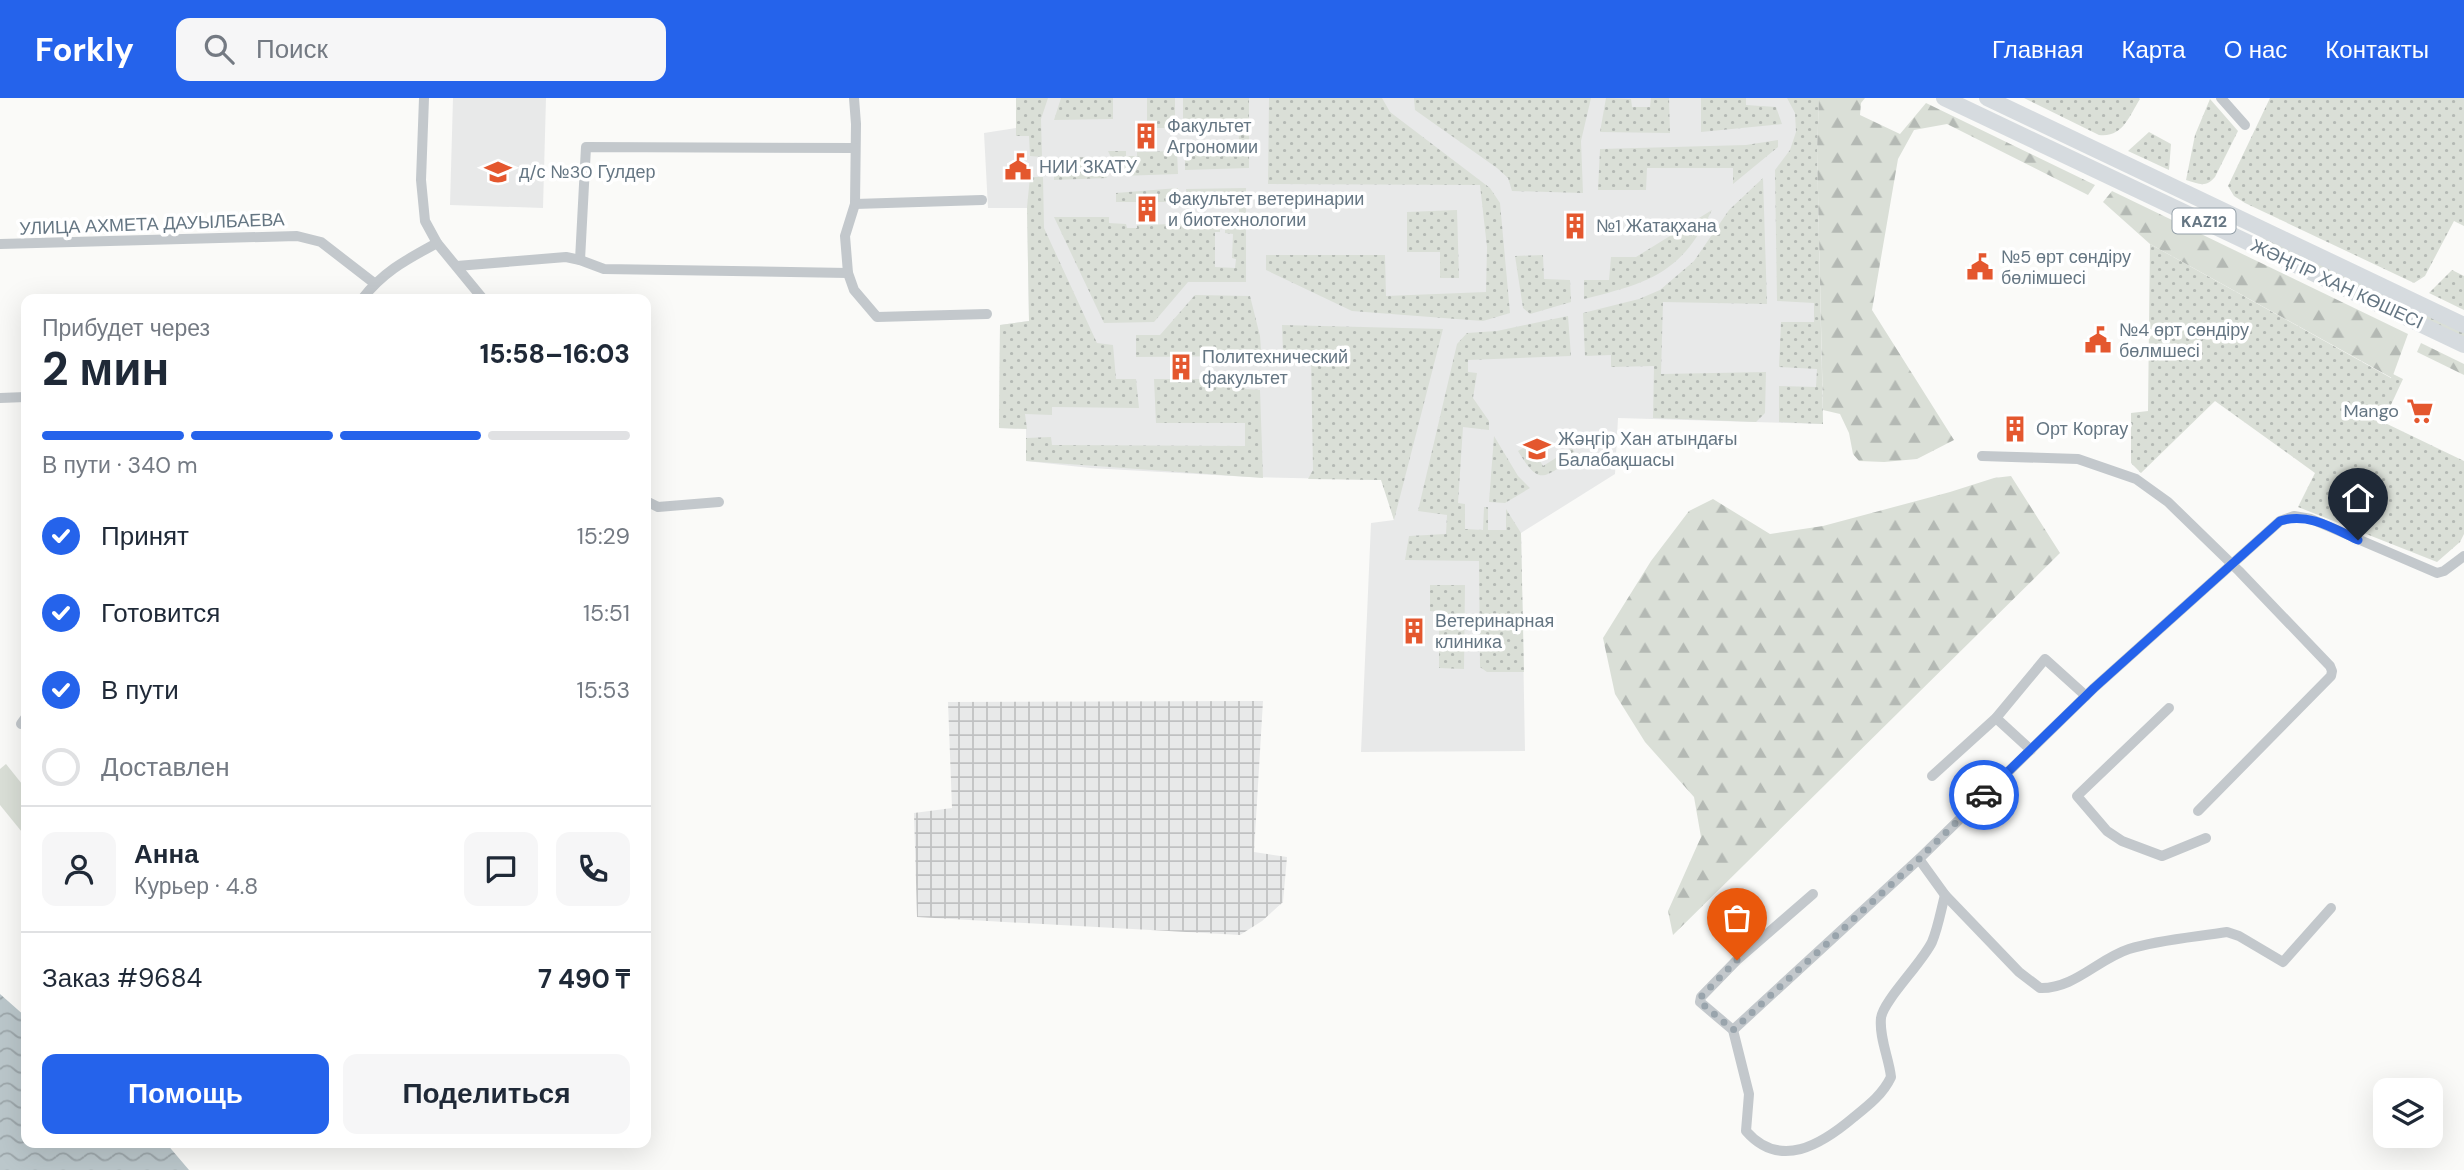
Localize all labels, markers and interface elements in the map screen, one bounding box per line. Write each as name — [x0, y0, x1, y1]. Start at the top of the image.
search box — [176, 18, 666, 81]
text: Forkly — [35, 28, 134, 71]
icon: search — [200, 30, 238, 68]
text: Поиск — [256, 32, 328, 66]
text: Главная — [1992, 34, 2083, 65]
text: Карта — [2121, 34, 2186, 65]
text: О нас — [2224, 34, 2287, 65]
text: Контакты — [2325, 34, 2429, 65]
place label: Факультет Агрономии — [1167, 114, 1258, 159]
building icon: Факультет Агрономии — [1131, 121, 1161, 151]
public building icon: НИИ ЗКАТУ — [1003, 152, 1033, 182]
place label: НИИ ЗКАТУ — [1039, 155, 1138, 179]
school or university icon: д/с №30 Гулдер — [483, 157, 513, 187]
place label: д/с №30 Гулдер — [519, 160, 656, 184]
place label: Факультет ветеринарии и биотехнологии — [1168, 187, 1364, 232]
building icon: Факультет ветеринарии и биотехнологии — [1132, 194, 1162, 224]
street label: УЛИЦА АХМЕТА ДАУЫЛБАЕВА — [19, 207, 285, 241]
road number: KAZ12 — [2172, 209, 2236, 234]
building icon: №1 Жатақхана — [1560, 211, 1590, 241]
place label: №1 Жатақхана — [1596, 214, 1718, 238]
street label: ЖӘҢГІР ХАН КӨШЕСІ — [2247, 234, 2427, 334]
place label: №5 өрт сөндіру бөлімшесі — [2001, 245, 2131, 290]
public building icon: №5 өрт сөндіру бөлімшесі — [1965, 252, 1995, 282]
text: Прибудет через — [42, 313, 210, 343]
place label: №4 өрт сөндіру бөлмшесі — [2119, 318, 2249, 363]
public building icon: №4 өрт сөндіру бөлмшесі — [2083, 325, 2113, 355]
text: 15:58–16:03 — [480, 337, 630, 371]
text: 2 мин — [42, 339, 169, 399]
place label: Политехнический факультет — [1202, 345, 1348, 390]
building icon: Политехнический факультет — [1166, 352, 1196, 382]
supermarket icon: Mango — [2405, 396, 2435, 426]
place label: Mango — [2343, 399, 2399, 423]
building icon: Орт Коргау — [2000, 414, 2030, 444]
place label: Орт Коргау — [2036, 417, 2128, 441]
place label: Жәңгір Хан атындағы Балабақшасы — [1558, 427, 1737, 472]
school or university icon: Жәңгір Хан атындағы Балабақшасы — [1522, 434, 1552, 464]
text: В пути · 340 m — [42, 450, 197, 480]
pin — [2328, 468, 2388, 540]
icon: home — [2339, 479, 2377, 517]
icon: check — [42, 517, 80, 555]
text: Принят — [101, 519, 189, 553]
text: 15:29 — [577, 521, 630, 551]
icon: check — [42, 594, 80, 632]
text: Готовится — [101, 596, 220, 630]
text: 15:51 — [583, 598, 630, 628]
place label: Ветеринарная клиника — [1435, 609, 1554, 654]
building icon: Ветеринарная клиника — [1399, 616, 1429, 646]
icon: check — [42, 671, 80, 709]
text: В пути — [101, 673, 179, 707]
text: 15:53 — [577, 675, 630, 705]
text: Доставлен — [101, 750, 230, 784]
courier — [1949, 760, 2019, 830]
icon: car — [1965, 776, 2003, 814]
button: person — [42, 832, 116, 906]
button: chat — [464, 832, 538, 906]
button: phone — [556, 832, 630, 906]
text: Анна — [134, 837, 199, 871]
text: Курьер · 4.8 — [134, 871, 258, 901]
pin — [1707, 888, 1767, 960]
icon: bag — [1718, 899, 1756, 937]
text: Заказ #9684 — [42, 961, 202, 995]
text: 7 490 ₸ — [538, 962, 630, 996]
button: Помощь — [42, 1054, 329, 1134]
button: Поделиться — [343, 1054, 630, 1134]
map controls — [2373, 1078, 2443, 1148]
button: layers — [2373, 1078, 2443, 1148]

